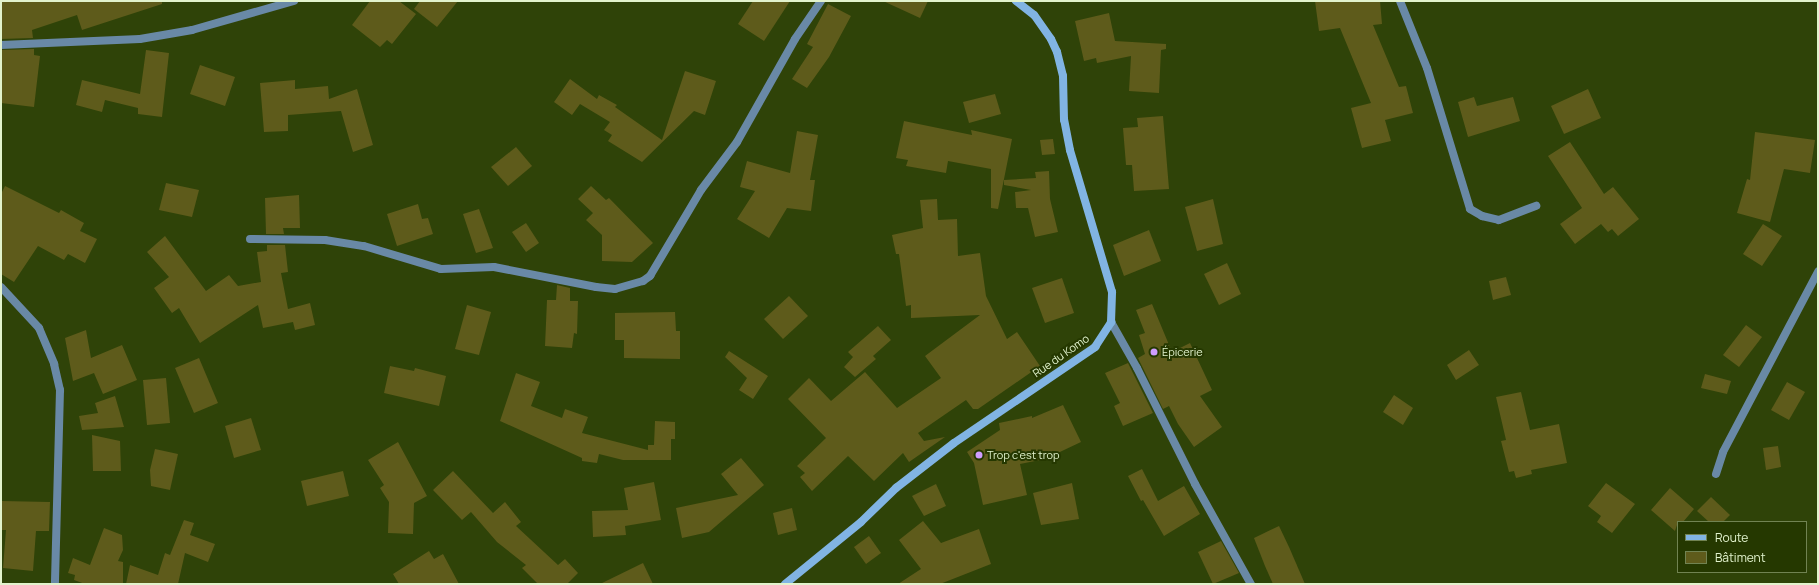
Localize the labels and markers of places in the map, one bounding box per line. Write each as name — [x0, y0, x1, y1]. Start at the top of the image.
place label: Épicerie — [1162, 345, 1203, 359]
marker: Épicerie — [1149, 347, 1159, 357]
place label: Trop c'est trop — [987, 448, 1060, 462]
marker: Trop c'est trop — [974, 450, 984, 460]

